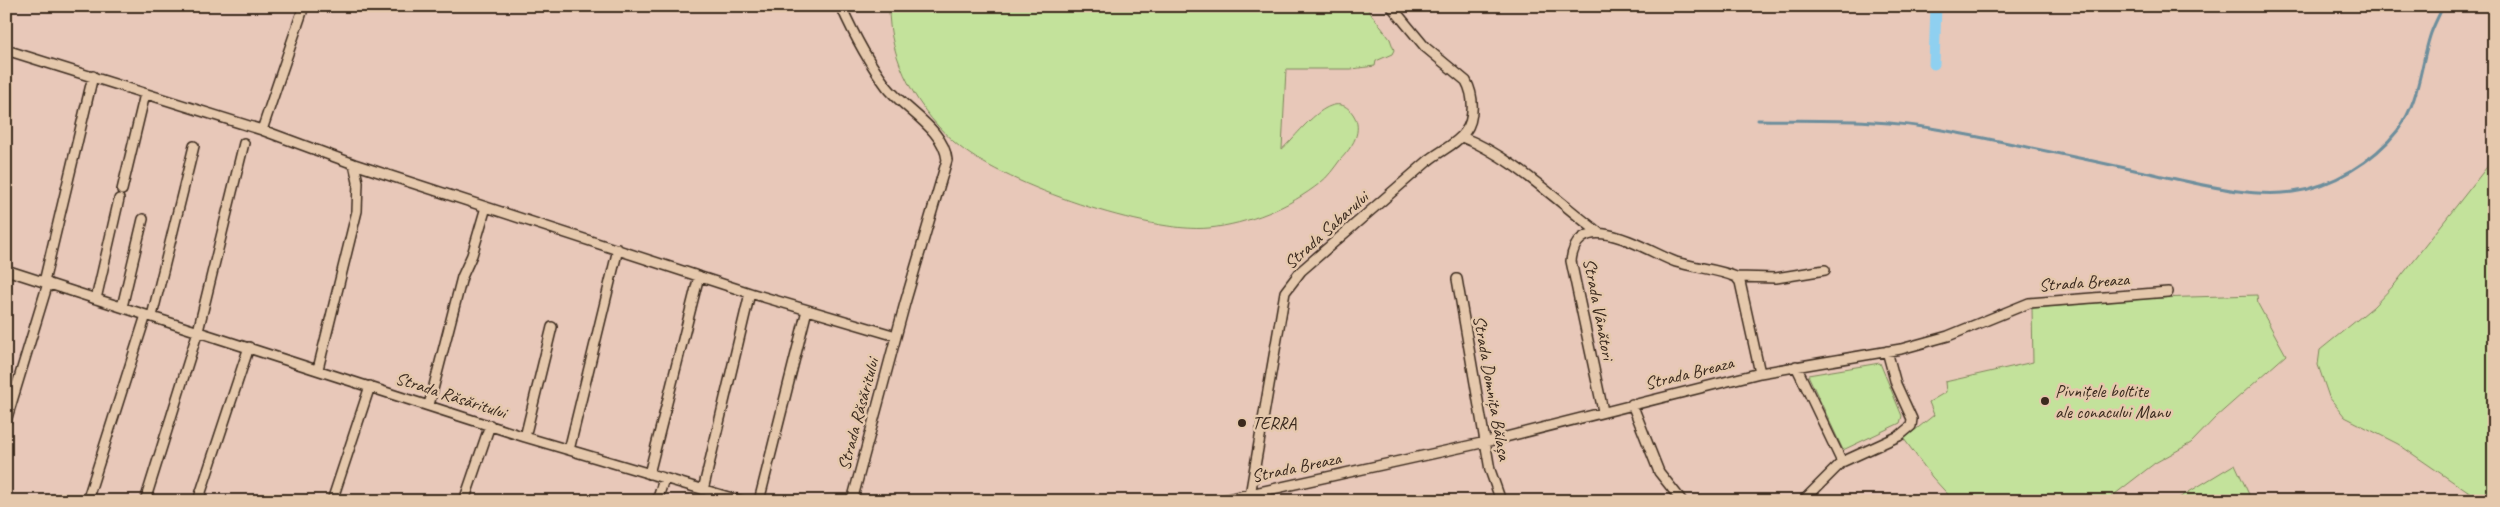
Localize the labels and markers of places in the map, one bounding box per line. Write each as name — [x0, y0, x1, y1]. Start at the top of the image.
place label: Pivnițele boltite ale conacului Manu — [2055, 380, 2172, 423]
marker: Pivnițele boltite ale conacului Manu — [2039, 395, 2051, 407]
place label: TERRA — [1252, 412, 1297, 434]
marker: TERRA — [1236, 417, 1248, 429]

